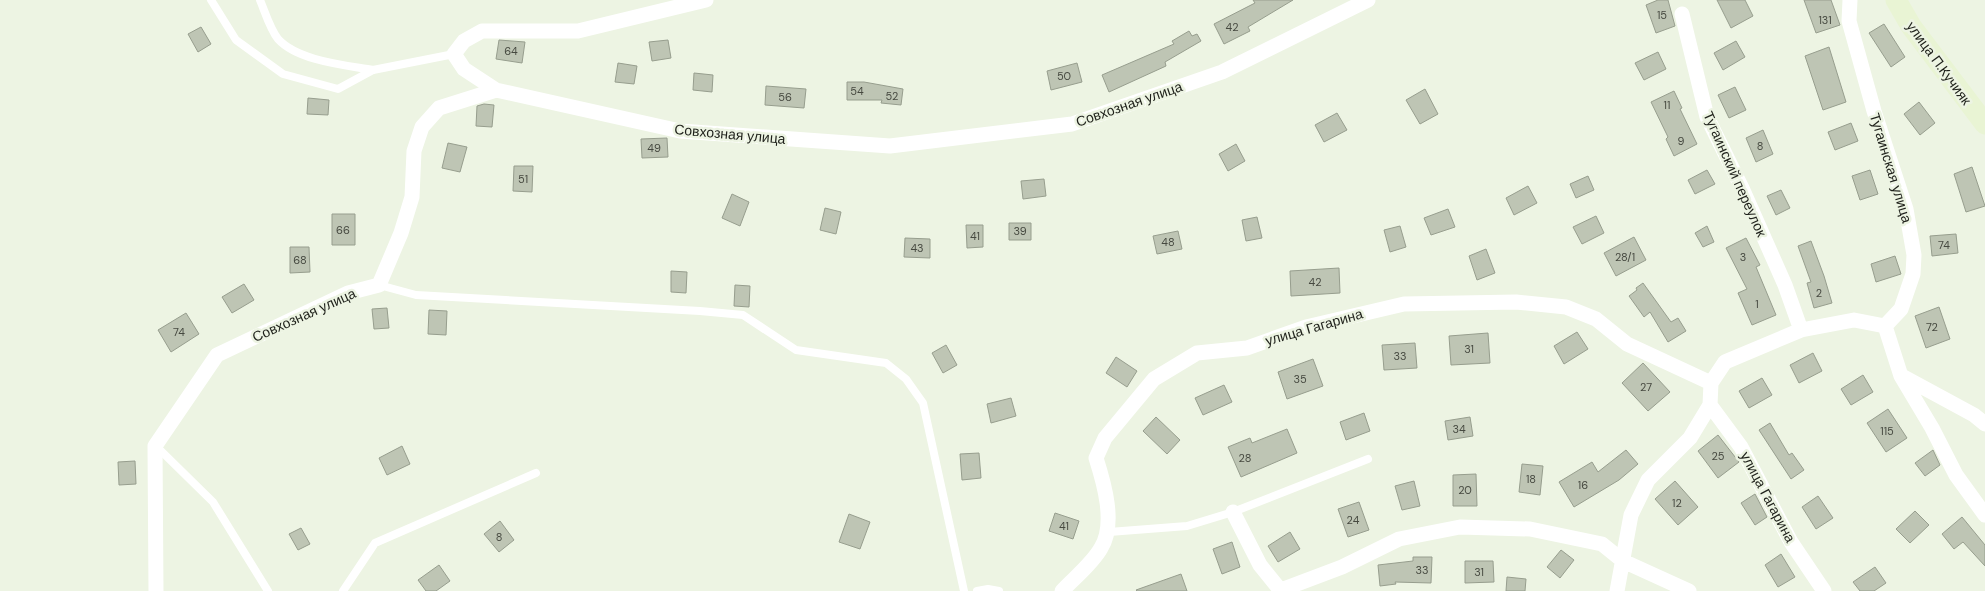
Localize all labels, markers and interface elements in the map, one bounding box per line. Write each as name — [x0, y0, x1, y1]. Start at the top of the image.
house number: 15 — [1657, 8, 1667, 22]
house number: 131 — [1818, 13, 1832, 27]
street label: улица П.Кучияк — [1903, 18, 1976, 109]
house number: 42 — [1225, 20, 1239, 34]
house number: 64 — [504, 44, 518, 58]
house number: 50 — [1057, 69, 1071, 83]
street label: Совхозная улица — [1073, 77, 1185, 131]
house number: 54 — [850, 84, 864, 98]
house number: 52 — [886, 89, 898, 103]
house number: 56 — [778, 90, 792, 104]
house number: 11 — [1664, 98, 1670, 112]
street label: Тугаинский переулок — [1699, 109, 1771, 240]
street label: Тугаинская улица — [1866, 111, 1916, 225]
street label: Совхозная улица — [674, 120, 787, 148]
house number: 9 — [1678, 134, 1685, 148]
house number: 8 — [1757, 139, 1763, 153]
house number: 49 — [647, 141, 661, 155]
house number: 51 — [518, 172, 528, 186]
house number: 66 — [336, 223, 350, 237]
house number: 39 — [1013, 224, 1027, 238]
house number: 41 — [970, 229, 980, 243]
house number: 48 — [1161, 235, 1175, 249]
house number: 74 — [1938, 238, 1950, 252]
house number: 43 — [910, 241, 924, 255]
house number: 28/1 — [1615, 250, 1635, 264]
house number: 3 — [1740, 250, 1746, 264]
house number: 68 — [293, 253, 307, 267]
house number: 42 — [1308, 275, 1322, 289]
street label: Совхозная улица — [249, 284, 359, 346]
house number: 2 — [1816, 286, 1822, 300]
house number: 1 — [1755, 297, 1759, 311]
street label: улица Гагарина — [1263, 304, 1365, 350]
house number: 72 — [1926, 320, 1938, 334]
house number: 74 — [173, 325, 185, 339]
house number: 31 — [1464, 342, 1474, 356]
house number: 33 — [1393, 349, 1407, 363]
house number: 35 — [1293, 372, 1307, 386]
house number: 27 — [1640, 380, 1652, 394]
house number: 34 — [1452, 422, 1466, 436]
house number: 115 — [1880, 424, 1894, 438]
street label: улица Гагарина — [1736, 448, 1800, 546]
house number: 25 — [1711, 449, 1725, 463]
house number: 28 — [1239, 451, 1251, 465]
house number: 18 — [1526, 472, 1536, 486]
house number: 16 — [1578, 478, 1588, 492]
house number: 20 — [1458, 483, 1472, 497]
house number: 12 — [1672, 496, 1682, 510]
house number: 24 — [1347, 513, 1360, 527]
house number: 41 — [1059, 519, 1069, 533]
house number: 8 — [496, 530, 502, 544]
house number: 33 — [1415, 563, 1429, 577]
house number: 31 — [1474, 565, 1484, 579]

